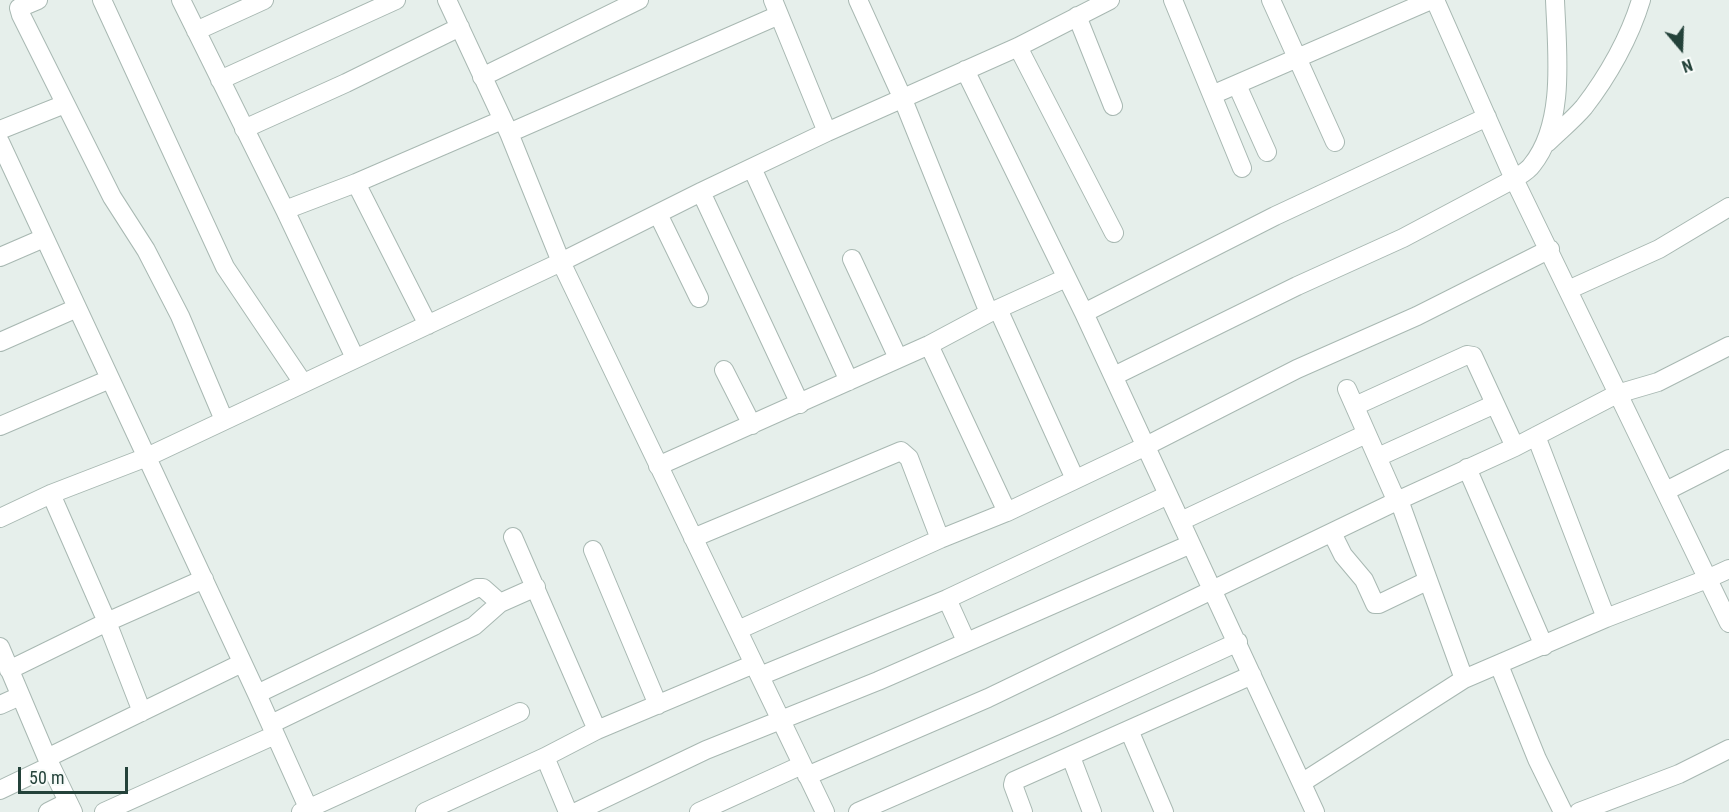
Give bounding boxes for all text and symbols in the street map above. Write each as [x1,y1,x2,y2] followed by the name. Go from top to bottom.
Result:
[1651,18,1711,78] north arrow
[1679,55,1695,76] text: N
[21,755,130,793] scale bar
[29,767,64,788] text: 50 m

